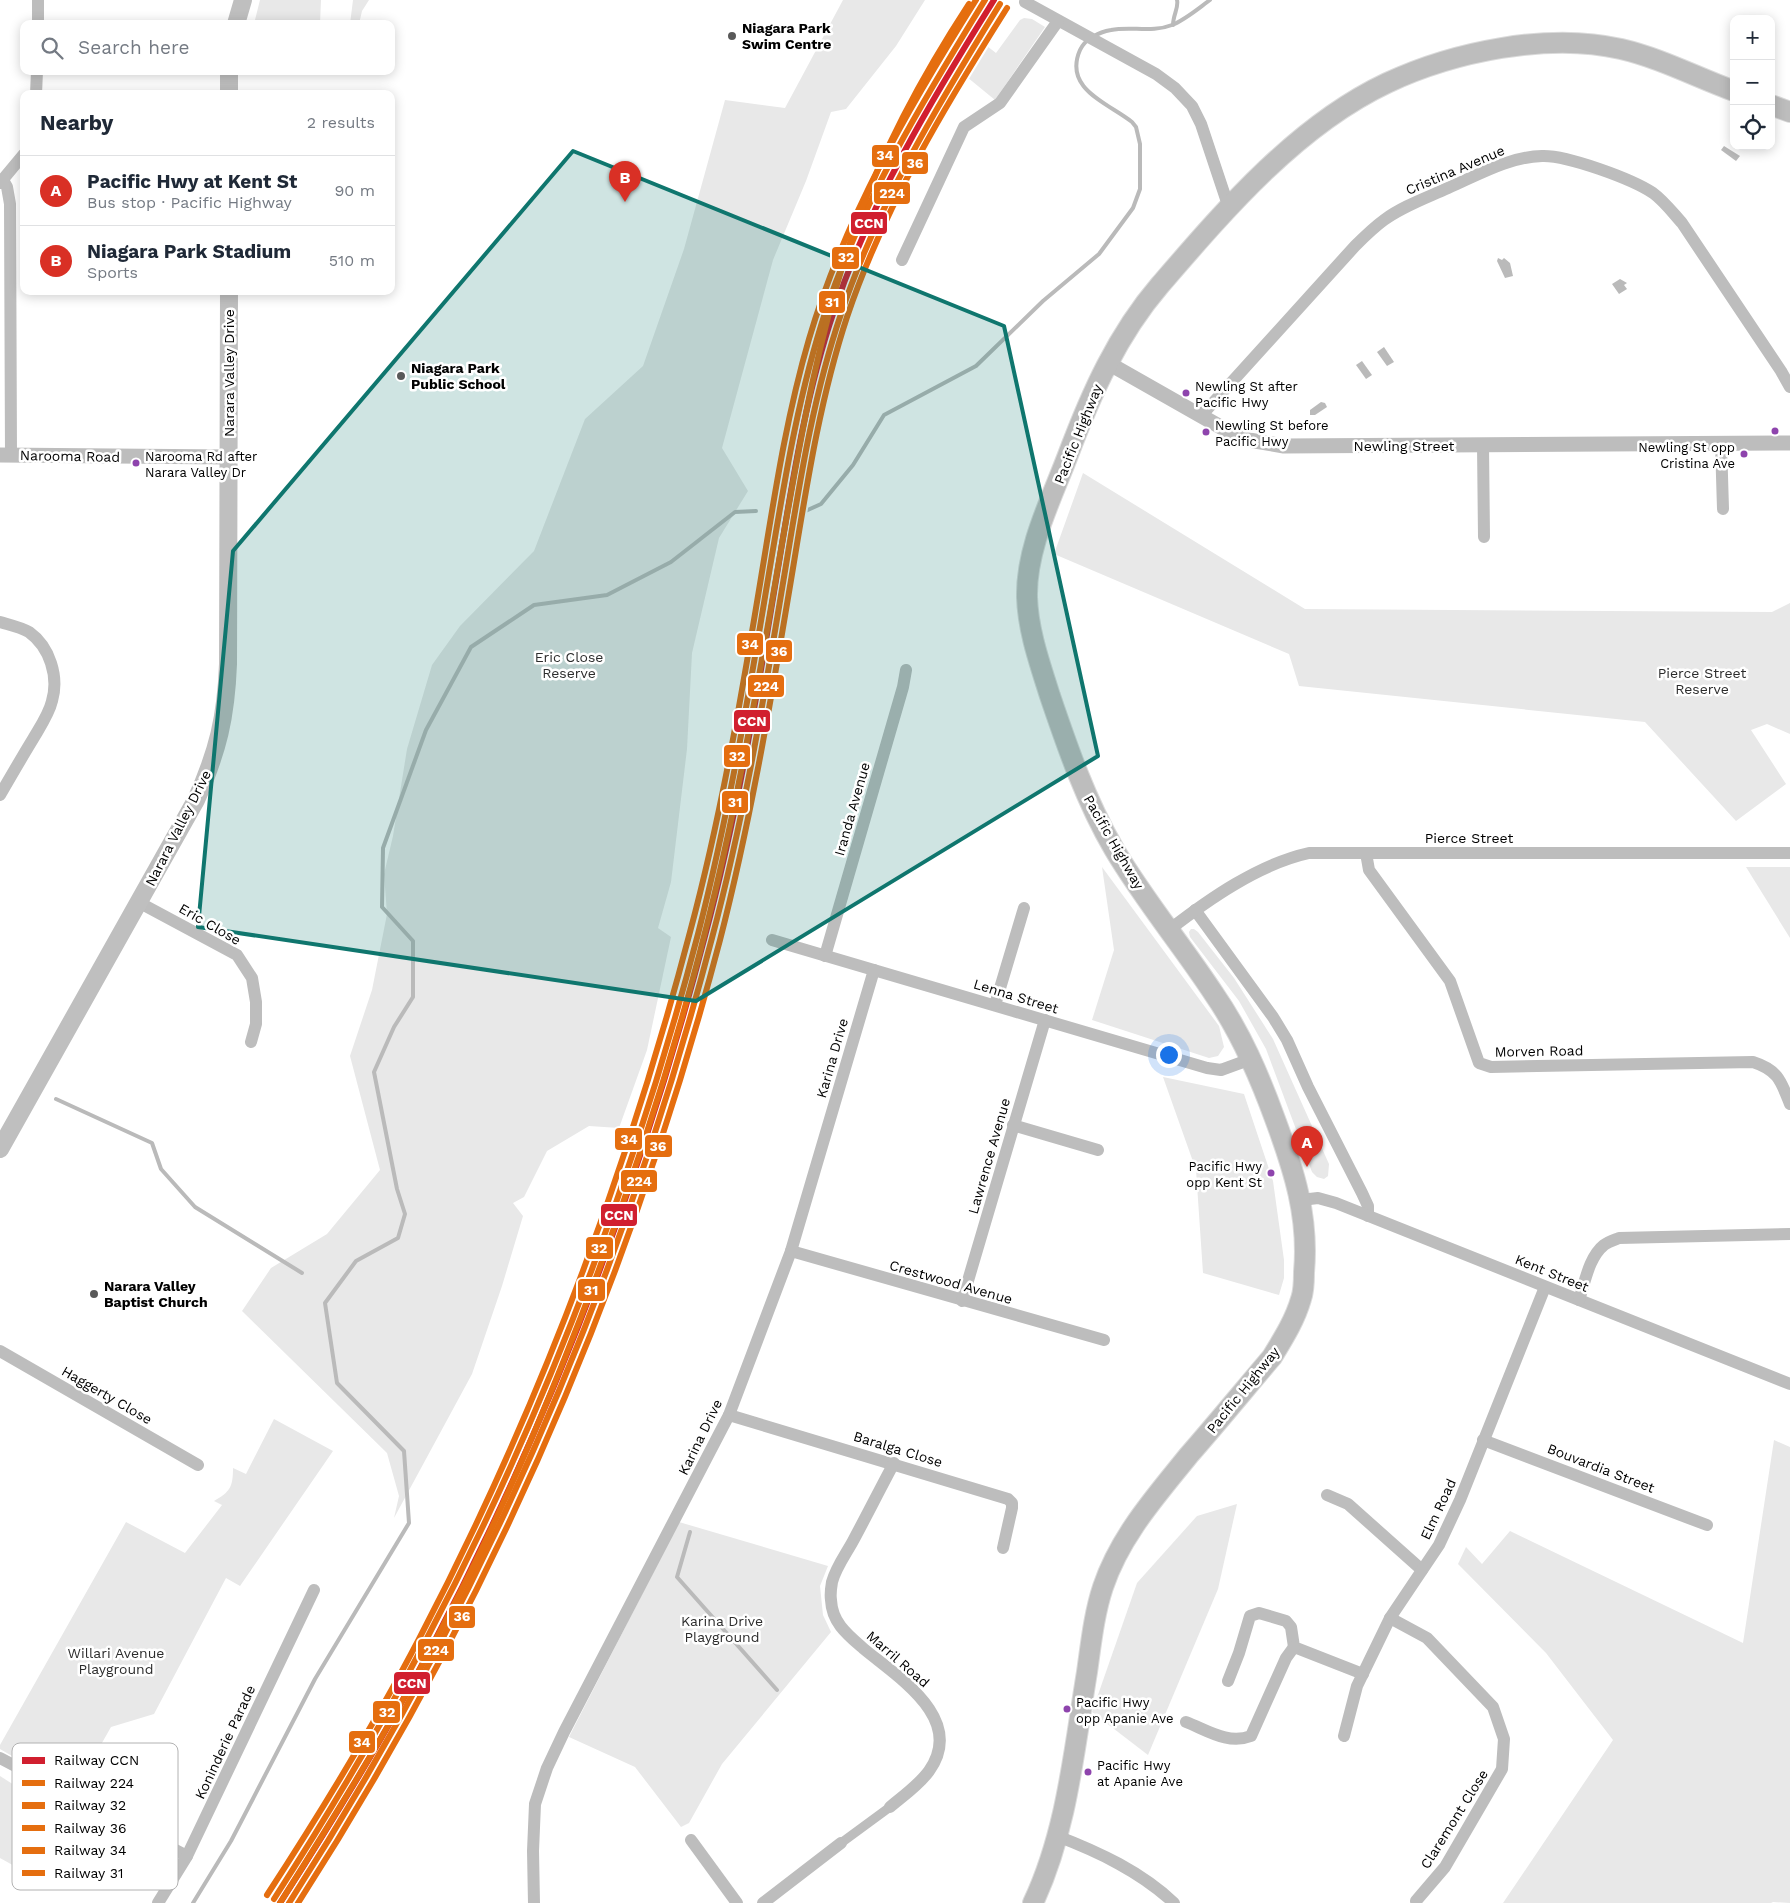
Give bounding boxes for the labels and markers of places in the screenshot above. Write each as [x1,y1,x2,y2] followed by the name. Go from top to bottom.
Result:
[742,20,831,52] place label: Niagara Park Swim Centre
[726,30,738,42] marker: Niagara Park Swim Centre
[609,161,641,202] pin: B
[411,360,506,392] place label: Niagara Park Public School
[395,370,407,382] marker: Niagara Park Public School
[1195,379,1298,410] place label: Newling St after Pacific Hwy
[1181,388,1191,398] marker: Newling St after Pacific Hwy
[1215,418,1329,449] place label: Newling St before Pacific Hwy
[1770,426,1780,436] unlabelled marker
[1201,427,1211,437] marker: Newling St before Pacific Hwy
[1638,440,1735,471] place label: Newling St opp Cristina Ave
[145,449,257,480] place label: Narooma Rd after Narara Valley Dr
[1739,449,1749,459] marker: Newling St opp Cristina Ave
[131,458,141,468] marker: Narooma Rd after Narara Valley Dr
[1291,1126,1323,1167] pin: A
[1186,1159,1263,1190] place label: Pacific Hwy opp Kent St
[1266,1168,1276,1178] marker: Pacific Hwy opp Kent St
[104,1278,208,1310] place label: Narara Valley Baptist Church
[88,1288,100,1300] marker: Narara Valley Baptist Church
[1076,1695,1173,1726] place label: Pacific Hwy opp Apanie Ave
[1062,1704,1072,1714] marker: Pacific Hwy opp Apanie Ave
[1097,1758,1183,1789] place label: Pacific Hwy at Apanie Ave
[1083,1767,1093,1777] marker: Pacific Hwy at Apanie Ave

